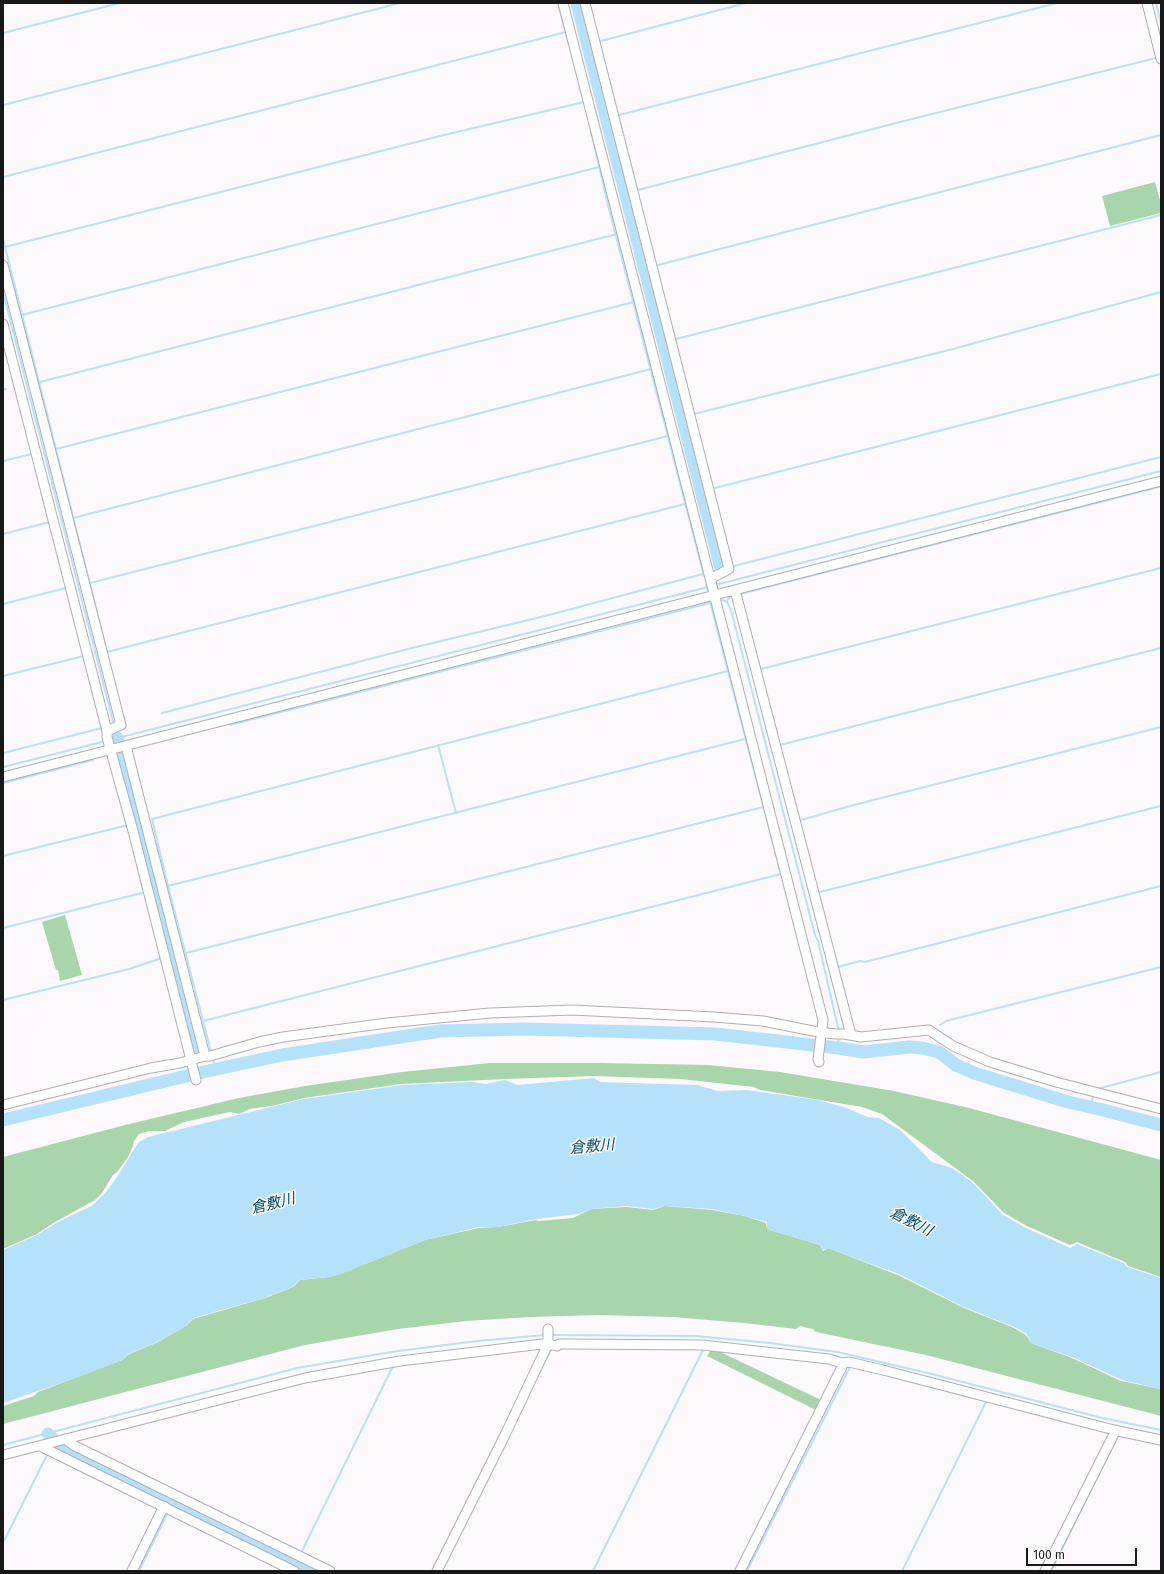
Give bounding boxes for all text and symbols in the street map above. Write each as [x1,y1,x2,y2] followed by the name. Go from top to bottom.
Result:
[569,1136,615,1158] water label: 倉敷川
[249,1190,297,1218] water label: 倉敷川
[887,1204,935,1240] water label: 倉敷川
[1028,1540,1139,1566] scale bar
[1033,1548,1065,1562] text: 100 m

